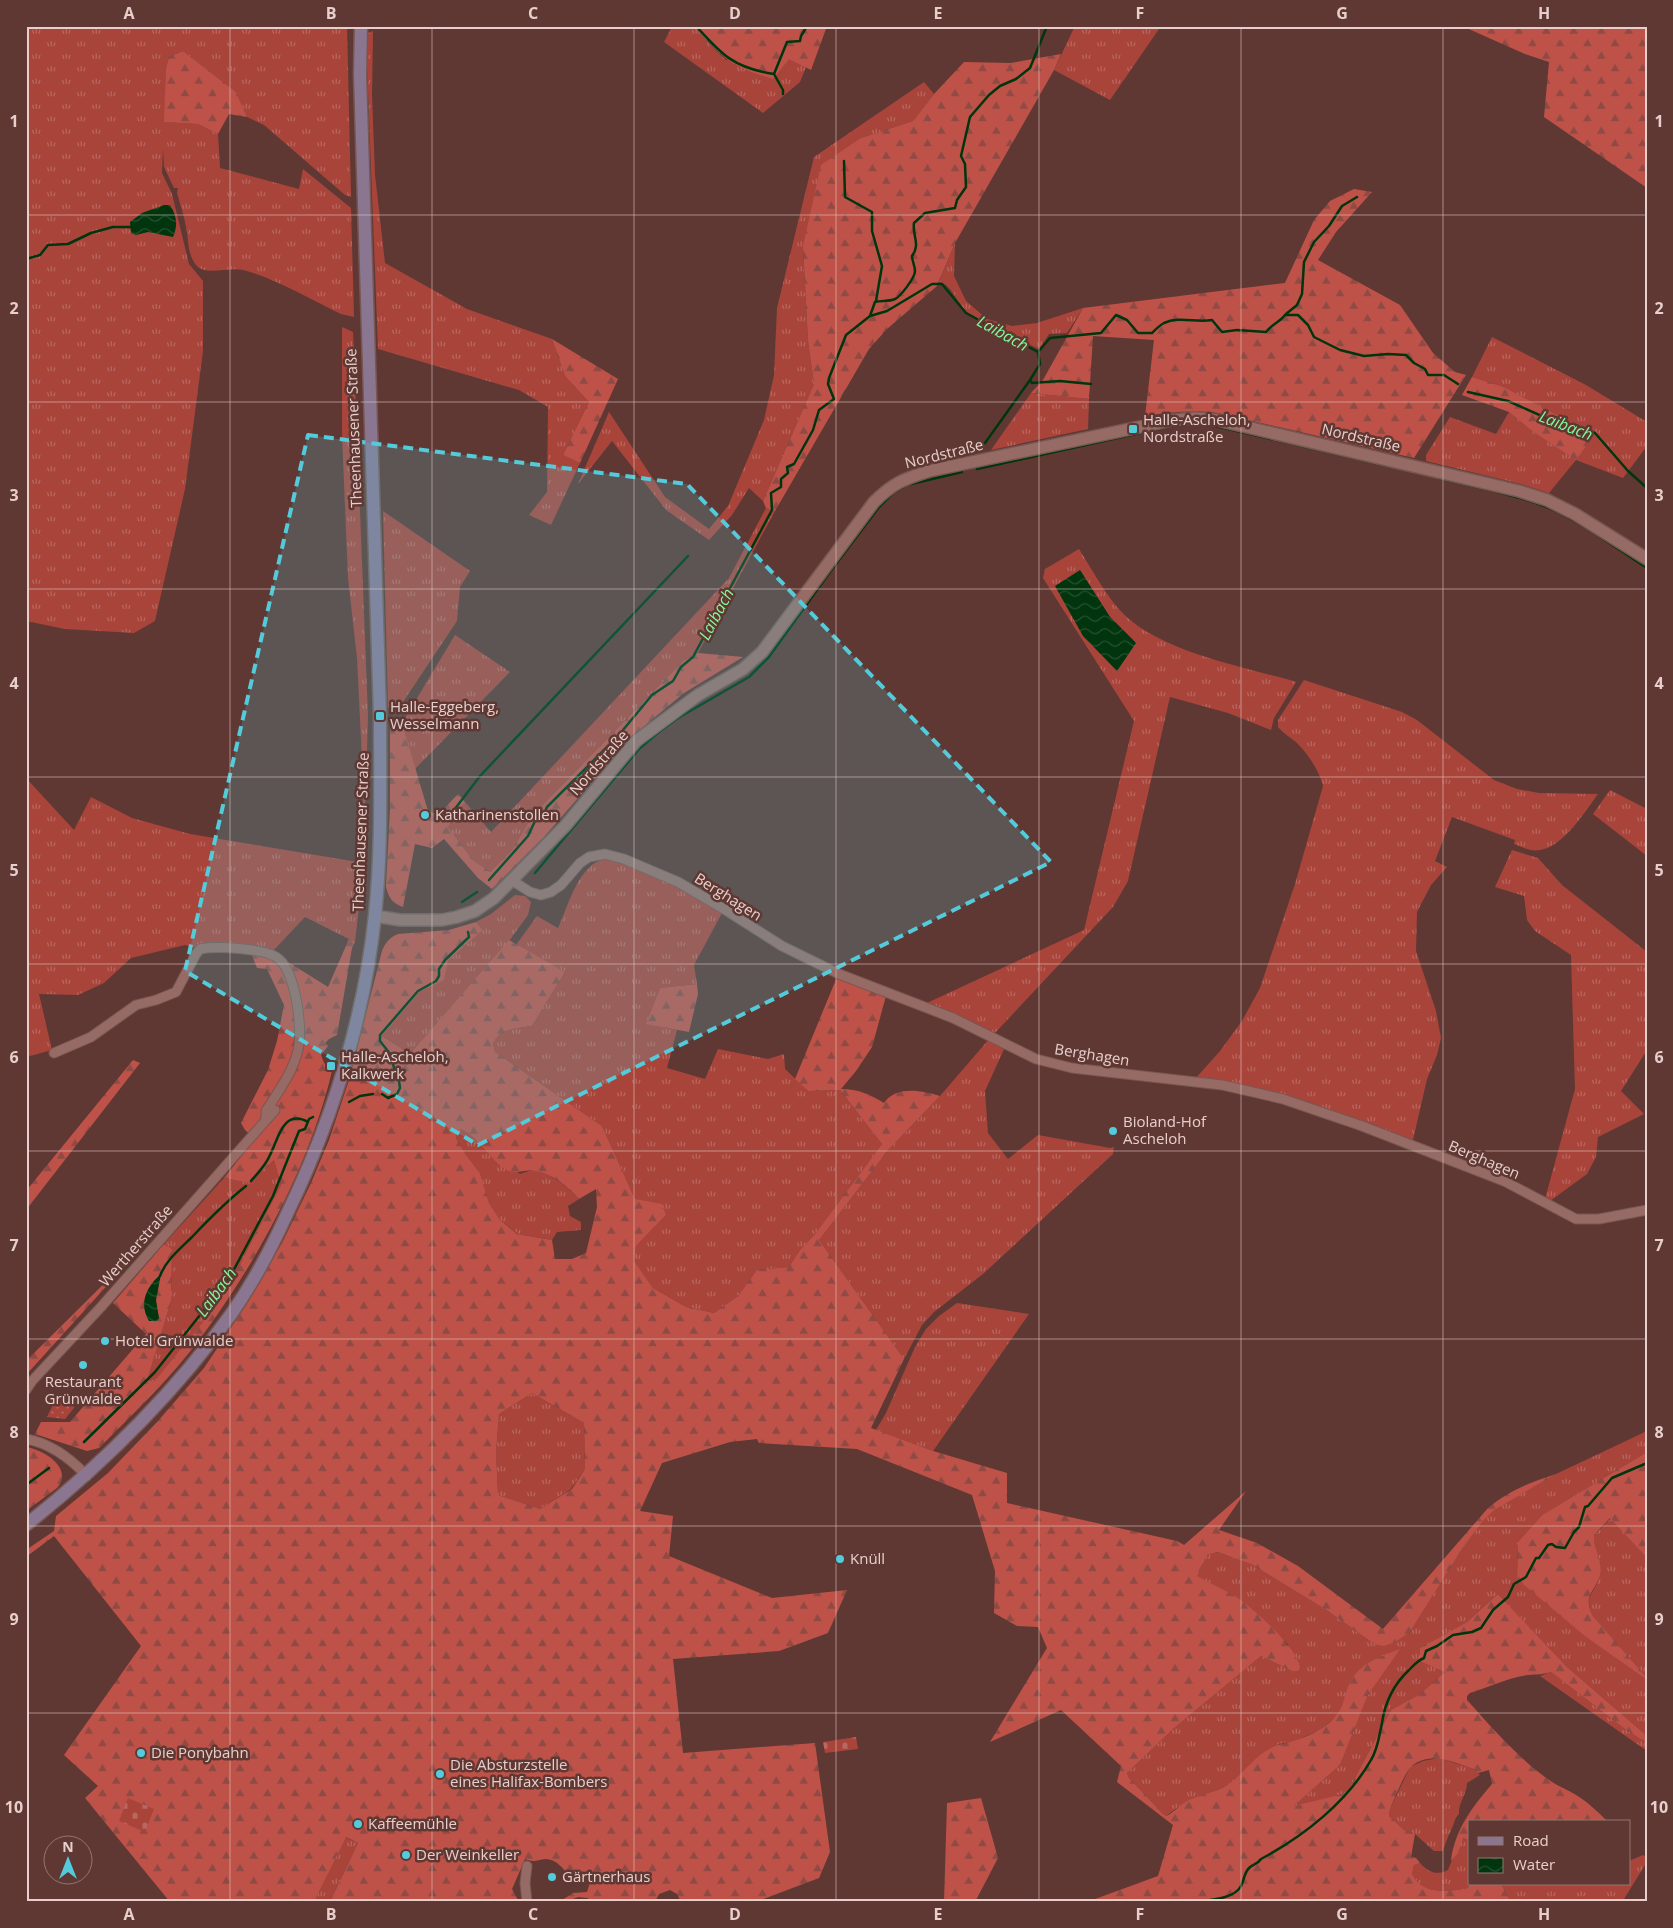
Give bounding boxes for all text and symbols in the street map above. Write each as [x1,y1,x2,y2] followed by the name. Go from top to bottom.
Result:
[123,2,135,24] text: A
[326,2,336,24] text: B
[528,2,538,24] text: C
[729,2,741,24] text: D
[934,2,943,24] text: E
[1136,2,1144,24] text: F
[1336,2,1348,24] text: G
[1538,2,1550,24] text: H
[9,110,19,132] text: 1
[1654,110,1664,132] text: 1
[9,297,19,319] text: 2
[1654,297,1664,319] text: 2
[973,310,1033,356] water label: Laibach
[340,348,366,508] street label: Theenhausener Straße
[1536,405,1596,445] water label: Laibach
[1143,409,1251,446] place label: Halle-Ascheloh, Nordstraße
[1320,418,1403,456] street label: Nordstraße
[1127,423,1139,435] marker: Halle-Ascheloh, Nordstraße
[902,434,985,472] street label: Nordstraße
[9,484,19,506] text: 3
[1654,484,1664,506] text: 3
[693,584,739,644] water label: Laibach
[9,672,19,694] text: 4
[1654,672,1664,694] text: 4
[390,696,499,733] place label: Halle-Eggeberg, Wesselmann
[374,710,386,722] marker: Halle-Eggeberg, Wesselmann
[564,725,632,799] street label: Nordstraße
[347,752,373,912] street label: Theenhausener Straße
[435,804,559,824] place label: Katharinenstollen
[419,809,431,821] marker: Katharinenstollen
[9,859,19,881] text: 5
[1654,859,1664,881] text: 5
[691,868,766,925] street label: Berghagen
[1053,1038,1131,1070] street label: Berghagen
[9,1046,19,1068] text: 6
[341,1046,449,1083] place label: Halle-Ascheloh, Kalkwerk
[1654,1046,1664,1068] text: 6
[325,1060,337,1072] marker: Halle-Ascheloh, Kalkwerk
[1123,1111,1207,1148] place label: Bioland-Hof Ascheloh
[1107,1125,1119,1137] marker: Bioland-Hof Ascheloh
[1446,1135,1523,1183] street label: Berghagen
[94,1200,176,1290] street label: Wertherstraße
[9,1234,19,1256] text: 7
[1654,1234,1664,1256] text: 7
[191,1263,241,1321] water label: Laibach
[115,1330,233,1350] place label: Hotel Grünwalde
[99,1335,111,1347] marker: Hotel Grünwalde
[77,1359,89,1371] marker: Restaurant Grünwalde
[45,1371,121,1408] place label: Restaurant Grünwalde
[9,1421,19,1443] text: 8
[1654,1421,1664,1443] text: 8
[850,1548,885,1568] place label: Knüll
[834,1553,846,1565] marker: Knüll
[9,1608,19,1630] text: 9
[1654,1608,1664,1630] text: 9
[151,1742,249,1762] place label: Die Ponybahn
[135,1747,147,1759] marker: Die Ponybahn
[450,1754,607,1791] place label: Die Absturzstelle eines Halifax-Bombers
[434,1768,446,1780] marker: Die Absturzstelle eines Halifax-Bombers
[5,1796,23,1818] text: 10
[1650,1796,1668,1818] text: 10
[368,1813,457,1833] place label: Kaffeemühle
[352,1818,364,1830] marker: Kaffeemühle
[1468,1820,1630,1886] legend
[1513,1830,1549,1850] text: Road
[42,1836,92,1886] north arrow
[62,1837,74,1856] text: N
[416,1844,519,1864] place label: Der Weinkeller
[400,1849,412,1861] marker: Der Weinkeller
[1513,1854,1555,1874] text: Water
[562,1866,650,1886] place label: Gärtnerhaus
[546,1871,558,1883] marker: Gärtnerhaus
[123,1903,135,1925] text: A
[326,1903,336,1925] text: B
[528,1903,538,1925] text: C
[729,1903,741,1925] text: D
[934,1903,943,1925] text: E
[1136,1903,1144,1925] text: F
[1336,1903,1348,1925] text: G
[1538,1903,1550,1925] text: H

